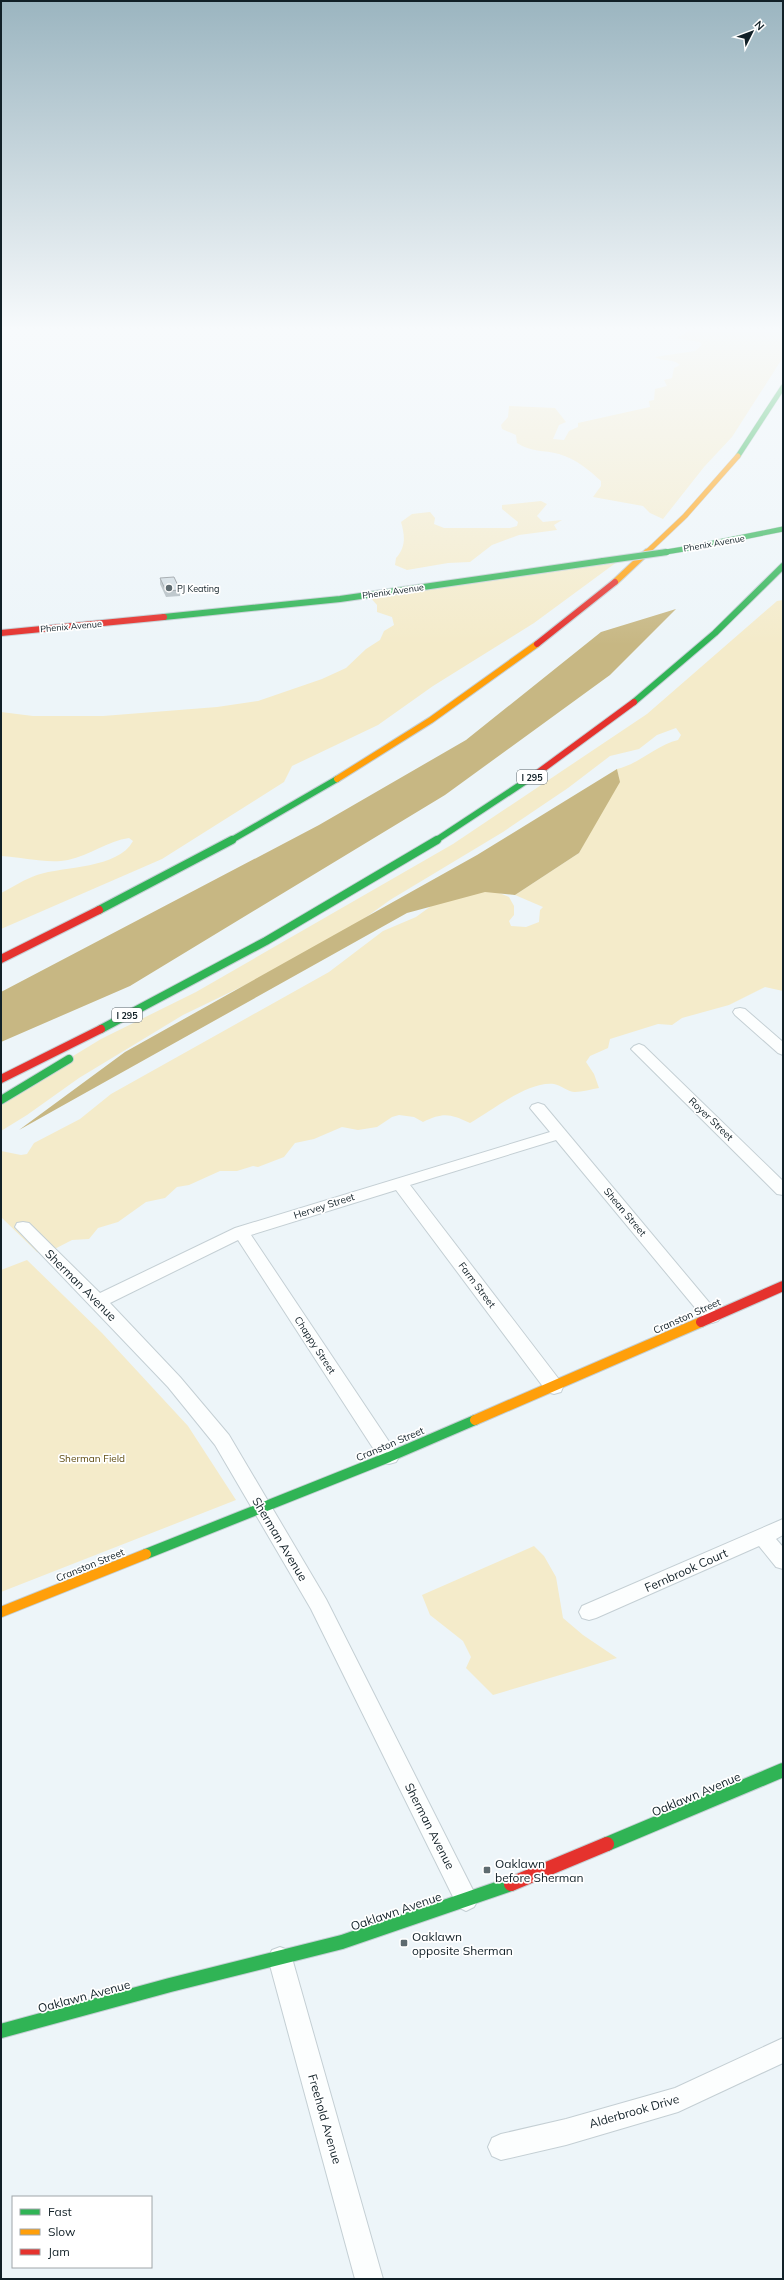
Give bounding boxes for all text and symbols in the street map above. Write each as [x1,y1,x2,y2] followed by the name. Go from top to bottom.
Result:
[732,12,772,52] north arrow
[751,18,767,33] text: N
[683,532,746,554] street label: Phenix Avenue
[362,581,425,601] street label: Phenix Avenue
[164,583,174,593] marker: PJ Keating
[177,583,220,594] place label: PJ Keating
[40,618,102,634] street label: Phenix Avenue
[517,770,547,784] road number: I 295
[112,1008,142,1022] road number: I 295
[686,1095,736,1144] street label: Royer Street
[601,1185,649,1239] street label: Shean Street
[292,1190,357,1222] street label: Hervey Street
[42,1246,120,1324] street label: Sherman Avenue
[456,1259,499,1311] street label: Farm Street
[651,1295,723,1337] street label: Cranston Street
[292,1314,339,1377] street label: Chappy Street
[354,1424,426,1464] street label: Cranston Street
[59,1452,125,1465] park label: Sherman Field
[249,1494,311,1584] street label: Sherman Avenue
[54,1545,126,1585] street label: Cranston Street
[642,1545,730,1595] street label: Fernbrook Court
[649,1769,743,1819] street label: Oaklawn Avenue
[402,1780,458,1872] street label: Sherman Avenue
[495,1856,584,1885] place label: Oaklawn before Sherman
[482,1865,492,1875] marker: Oaklawn before Sherman
[349,1888,443,1934] street label: Oaklawn Avenue
[412,1929,513,1958] place label: Oaklawn opposite Sherman
[399,1938,409,1948] marker: Oaklawn opposite Sherman
[36,1976,132,2016] street label: Oaklawn Avenue
[305,2072,345,2166] street label: Freehold Avenue
[587,2091,681,2131] street label: Alderbrook Drive
[12,2196,152,2268] legend
[48,2204,72,2219] text: Fast
[48,2224,76,2239] text: Slow
[48,2244,70,2259] text: Jam

